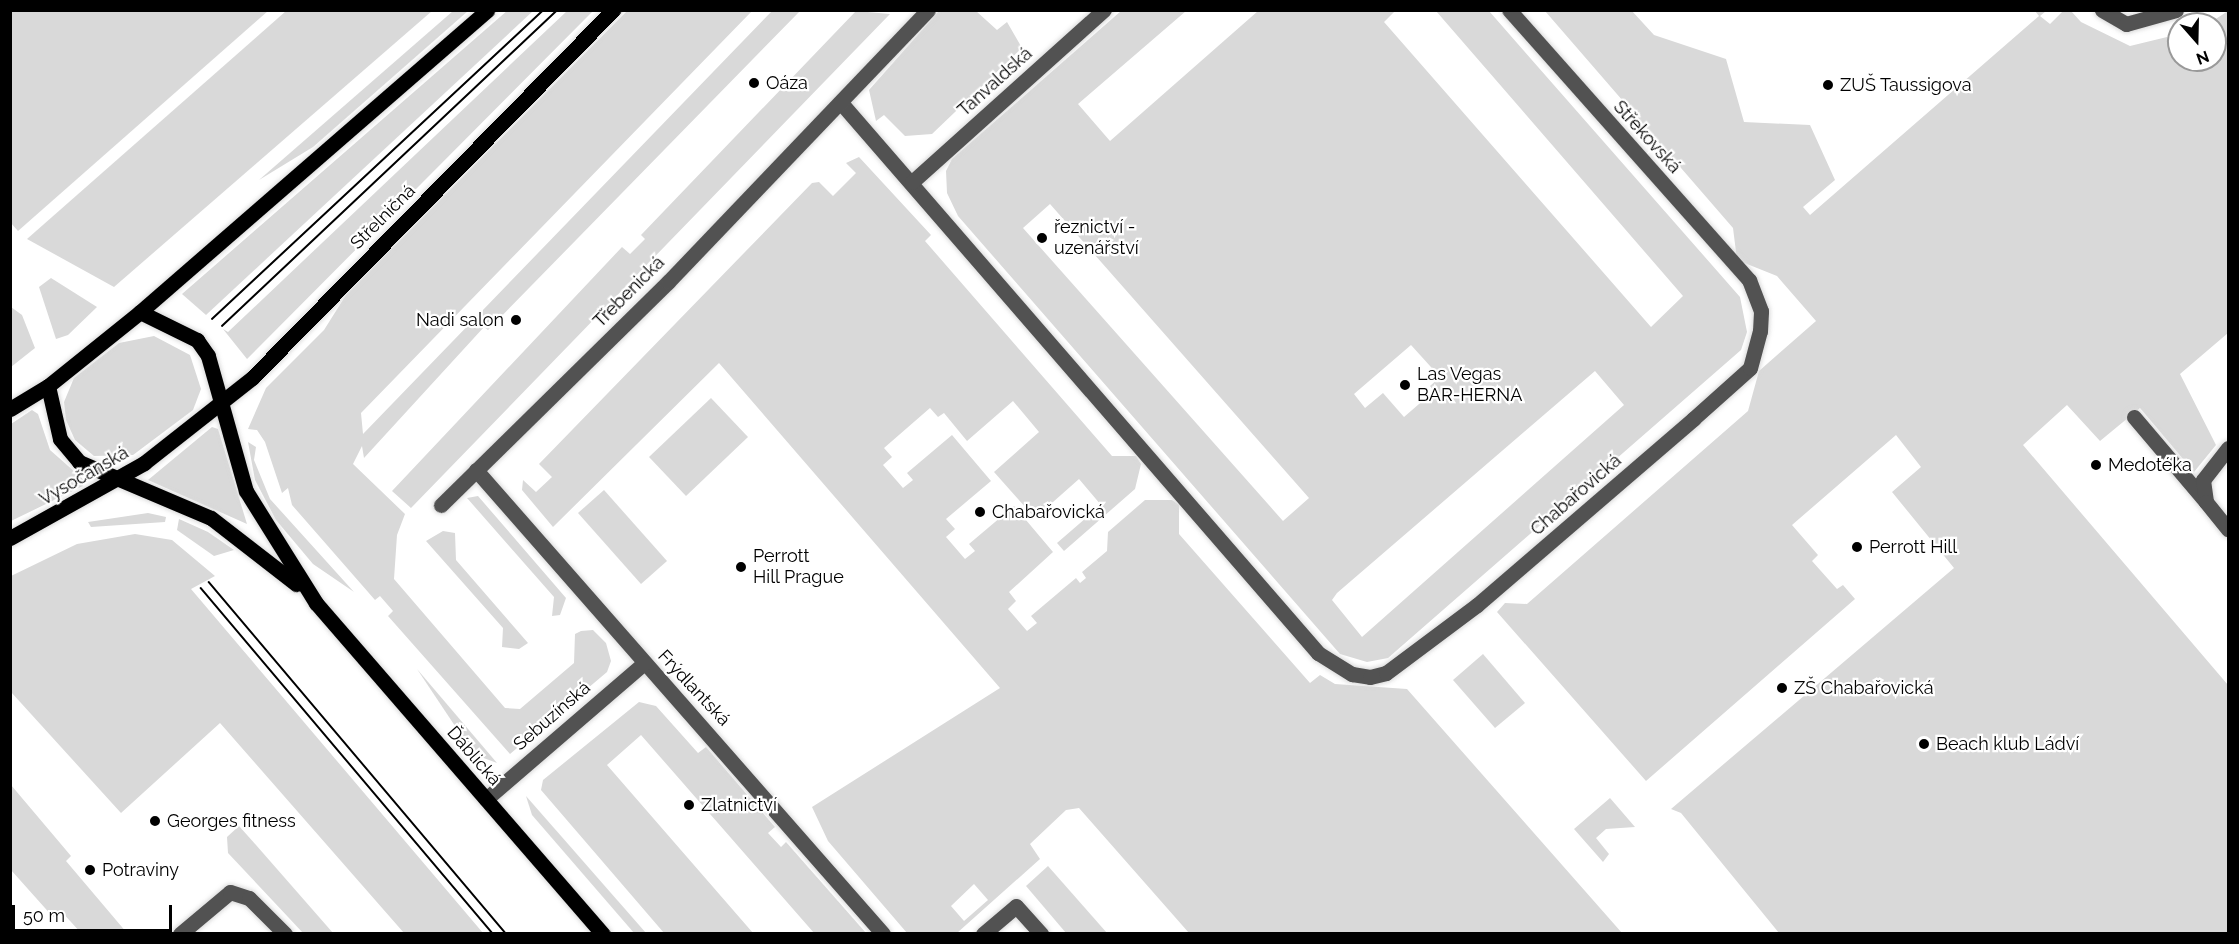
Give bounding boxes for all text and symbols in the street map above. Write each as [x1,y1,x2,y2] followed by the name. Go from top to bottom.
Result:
[2167,12,2227,72] north arrow
[953,43,1037,121] street label: Tanvaldská
[2194,46,2212,69] text: N
[766,72,808,94] place label: Oáza
[1840,74,1972,96] place label: ZUŠ Taussigova
[747,76,761,90] marker: Oáza
[1821,78,1835,92] marker: ZUŠ Taussigova
[1609,96,1685,178] street label: Střekovská
[346,180,420,254] street label: Střelničná
[1054,217,1139,260] place label: řeznictví - uzenářství
[1035,231,1049,245] marker: řeznictví - uzenářství
[589,252,669,332] street label: Třebenická
[416,309,504,331] place label: Nadi salon
[509,313,523,327] marker: Nadi salon
[1417,364,1522,406] place label: Las Vegas BAR-HERNA
[1398,378,1412,392] marker: Las Vegas BAR-HERNA
[36,442,132,510] street label: Vysočanská
[1526,450,1626,540] street label: Chabařovická
[2108,454,2192,476] place label: Medotéka
[2089,458,2103,472] marker: Medotéka
[992,501,1105,523] place label: Chabařovická
[973,505,987,519] marker: Chabařovická
[1869,536,1957,558] place label: Perrott Hill
[1850,540,1864,554] marker: Perrott Hill
[753,546,844,588] place label: Perrott Hill Prague
[734,560,748,574] marker: Perrott Hill Prague
[653,646,735,730] street label: Frýdlantská
[509,677,595,755] street label: Sebuzínská
[1794,677,1934,699] place label: ZŠ Chabařovická
[1775,681,1789,695] marker: ZŠ Chabařovická
[442,722,506,790] street label: Ďáblická
[1936,733,2079,755] place label: Beach klub Ládví
[1917,737,1931,751] marker: Beach klub Ládví
[701,794,777,816] place label: Zlatnictví
[682,798,696,812] marker: Zlatnictví
[167,810,296,832] place label: Georges fitness
[148,814,162,828] marker: Georges fitness
[102,859,179,881] place label: Potraviny
[83,863,97,877] marker: Potraviny
[15,893,176,931] scale bar
[23,905,65,926] text: 50 m

